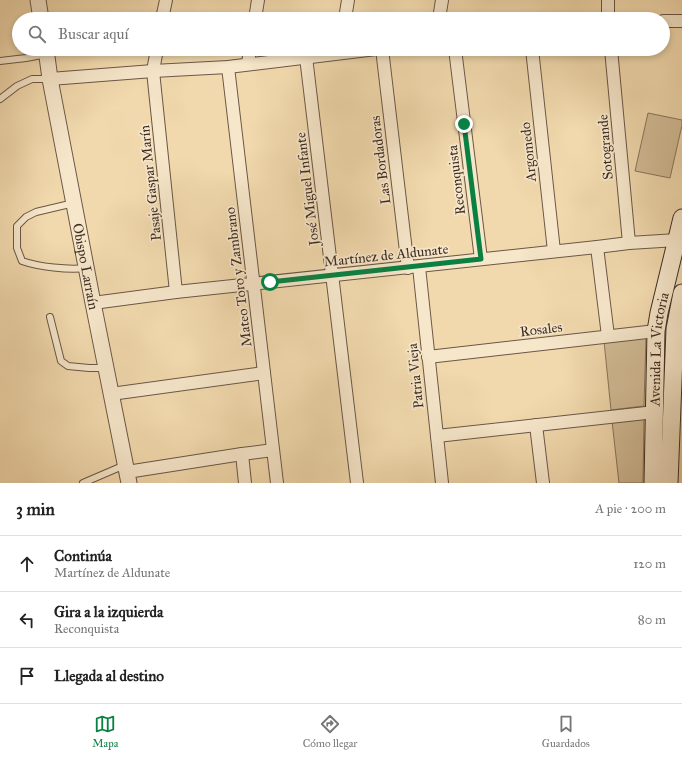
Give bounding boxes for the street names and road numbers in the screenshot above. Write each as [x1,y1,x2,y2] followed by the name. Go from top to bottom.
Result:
[594,113,617,180] street label: Sotogrande
[367,115,394,205] street label: Las Bordadoras
[517,121,540,184] street label: Argomedo
[136,124,165,242] street label: Pasaje Gaspar Marín
[292,131,324,249] street label: José Miguel Infante
[444,144,470,216] street label: Reconquista
[221,206,256,348] street label: Mateo Toro y Zambrano
[69,222,102,312] street label: Obispo Larraín
[323,240,449,270] street label: Martínez de Aldunate
[646,291,673,407] street label: Avenida La Victoria
[519,318,563,341] street label: Rosales
[404,342,427,409] street label: Patria Vieja

